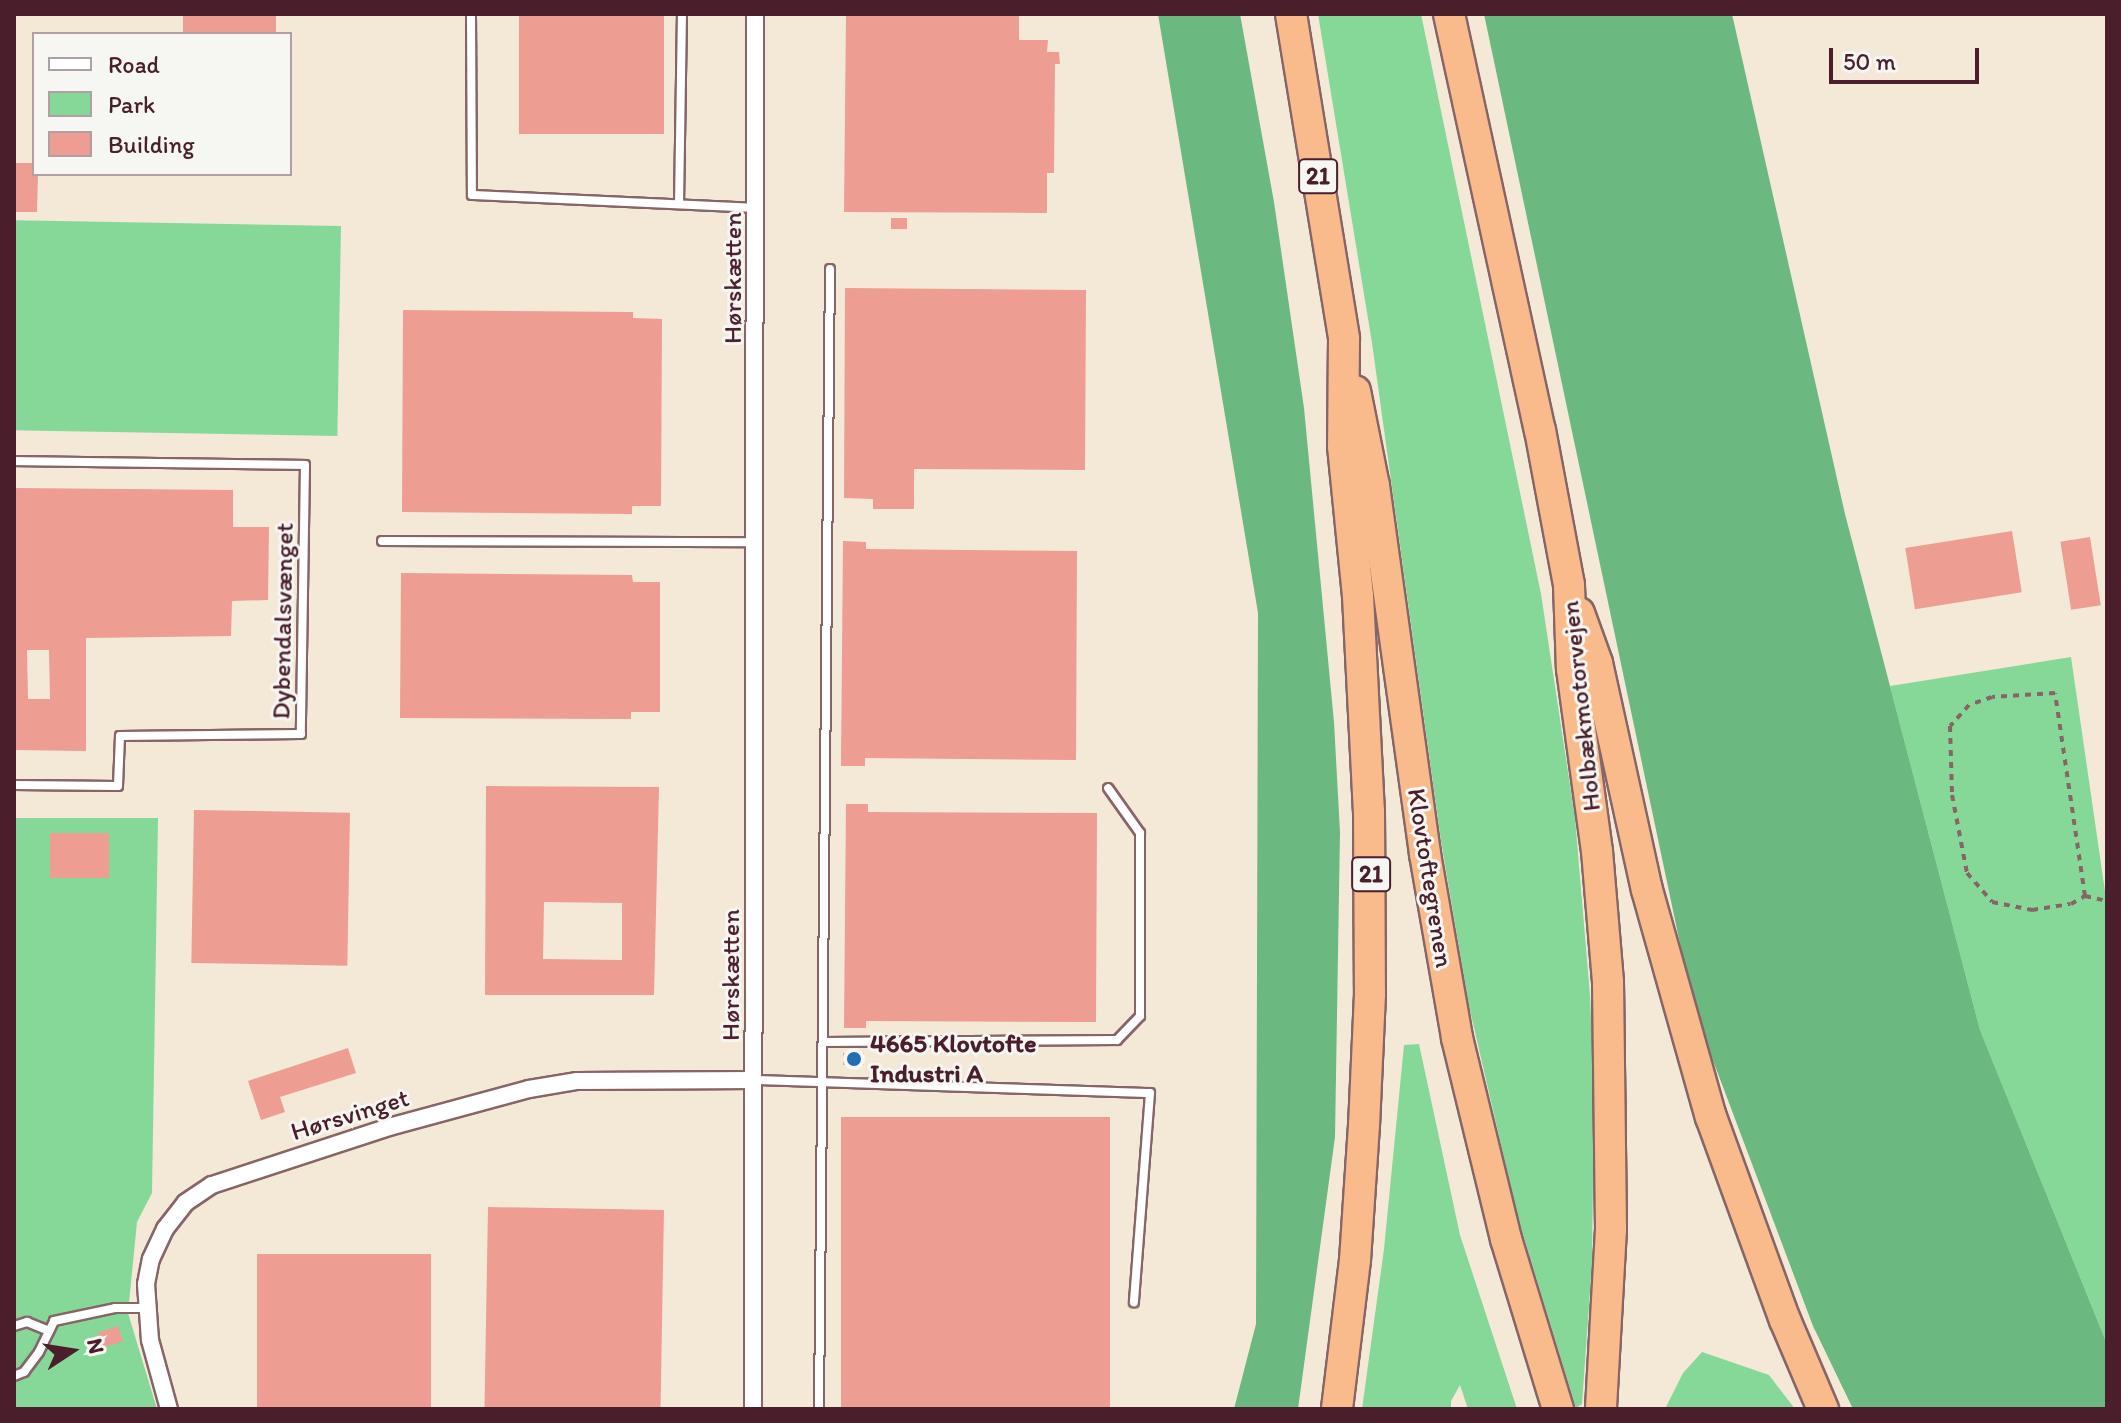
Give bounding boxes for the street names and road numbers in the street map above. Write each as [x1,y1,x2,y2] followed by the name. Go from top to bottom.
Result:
[1298,156,1338,196] road number: 21
[717,212,749,344] street label: Hørskætten
[266,522,300,720] street label: Dybendalsvænget
[1554,599,1608,813] street label: Holbækmotorvejen
[1400,786,1460,970] street label: Klovtoftegrenen
[1351,854,1391,894] road number: 21
[715,909,747,1041] street label: Hørskætten
[287,1082,413,1148] street label: Hørsvinget

